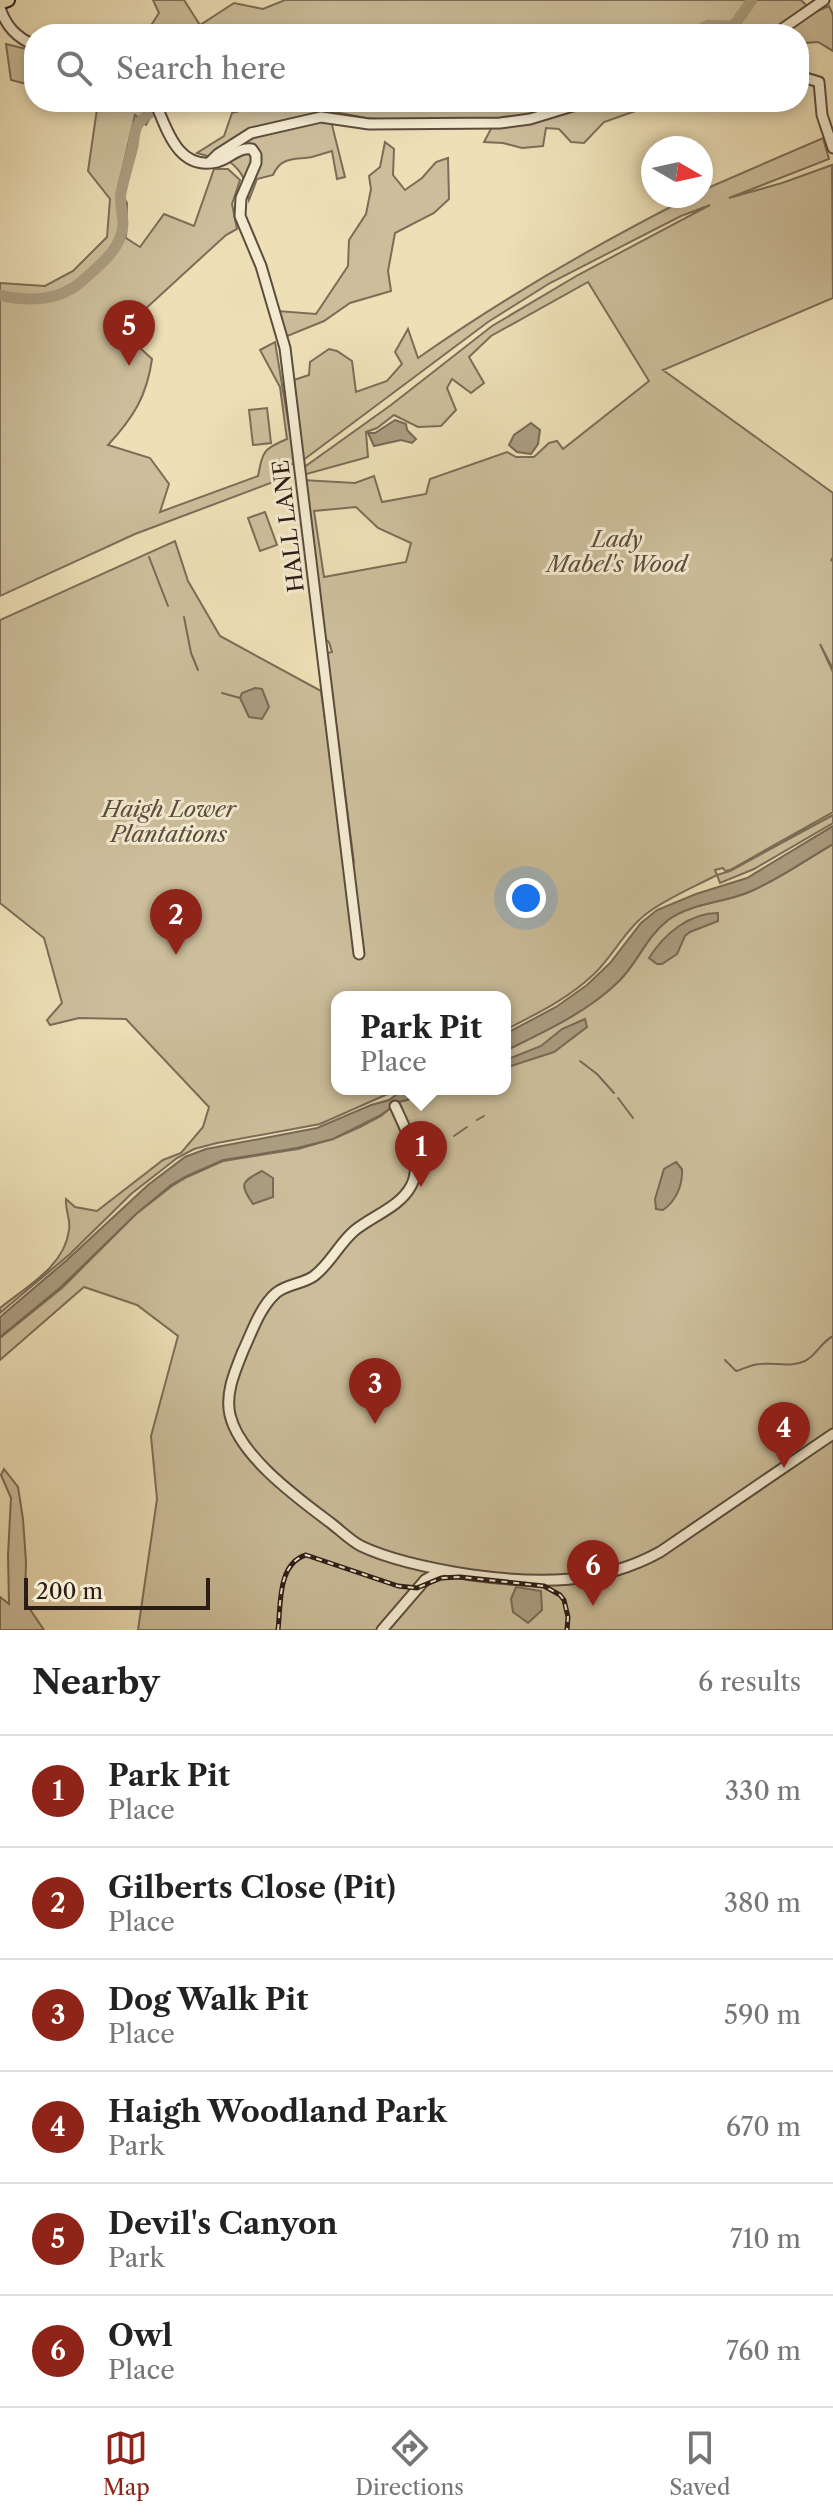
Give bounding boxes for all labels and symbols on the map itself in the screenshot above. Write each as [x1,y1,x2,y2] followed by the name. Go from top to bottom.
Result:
[641,136,713,208] north arrow
[103,300,155,366] pin: 5
[267,458,310,594] street label: HALL LANE
[544,526,689,578] park label: Lady Mabel's Wood
[100,796,238,848] park label: Haigh Lower Plantations
[506,878,546,918] your location
[150,889,202,955] pin: 2
[395,1121,447,1187] pin: 1
[349,1358,401,1424] pin: 3
[758,1402,810,1468] pin: 4
[567,1540,619,1606] pin: 6
[24,1574,210,1610] scale bar

